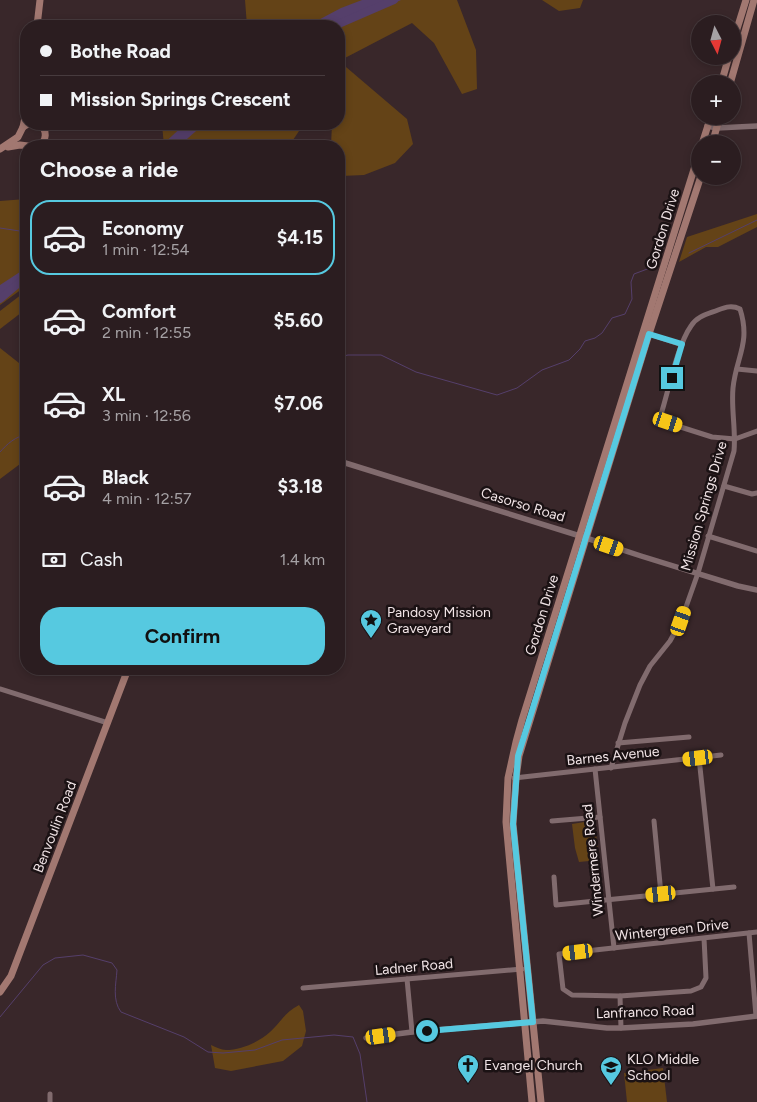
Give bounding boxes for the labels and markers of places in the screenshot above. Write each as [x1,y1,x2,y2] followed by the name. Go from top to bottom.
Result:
[387,604,491,637] place label: Pandosy Mission Graveyard
[359,608,383,639] place icon: Pandosy Mission Graveyard
[627,1051,699,1084] place label: KLO Middle School
[456,1053,480,1084] church icon: Evangel Church
[599,1055,623,1086] school or university icon: KLO Middle School
[484,1057,583,1074] place label: Evangel Church

